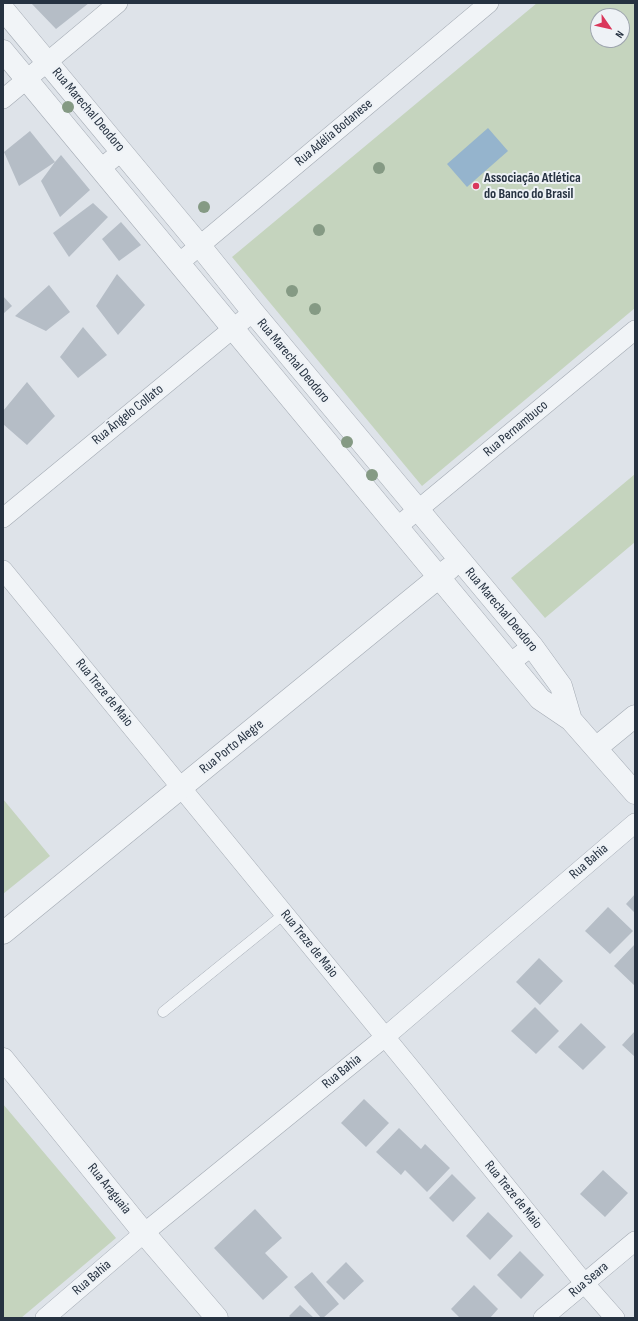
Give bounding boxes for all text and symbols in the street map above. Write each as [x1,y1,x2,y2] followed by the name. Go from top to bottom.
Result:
[590,8,630,48] north arrow
[613,28,627,41] text: N
[48,65,128,155] street label: Rua Marechal Deodoro
[292,96,376,170] street label: Rua Adélia Bodanese
[484,170,581,202] place label: Associação Atlética do Banco do Brasil
[471,181,481,191] marker: Associação Atlética do Banco do Brasil
[253,316,333,406] street label: Rua Marechal Deodoro
[89,381,167,449] street label: Rua Ângelo Collato
[480,397,552,461] street label: Rua Pernambuco
[461,565,541,655] street label: Rua Marechal Deodoro
[72,656,136,730] street label: Rua Treze de Maio
[197,716,267,778] street label: Rua Porto Alegre
[566,841,612,883] street label: Rua Bahia
[277,907,341,981] street label: Rua Treze de Maio
[319,1051,365,1093] street label: Rua Bahia
[481,1158,545,1232] street label: Rua Treze de Maio
[84,1160,134,1218] street label: Rua Araguaia
[69,1257,115,1299] street label: Rua Bahia
[566,1259,612,1301] street label: Rua Seara

